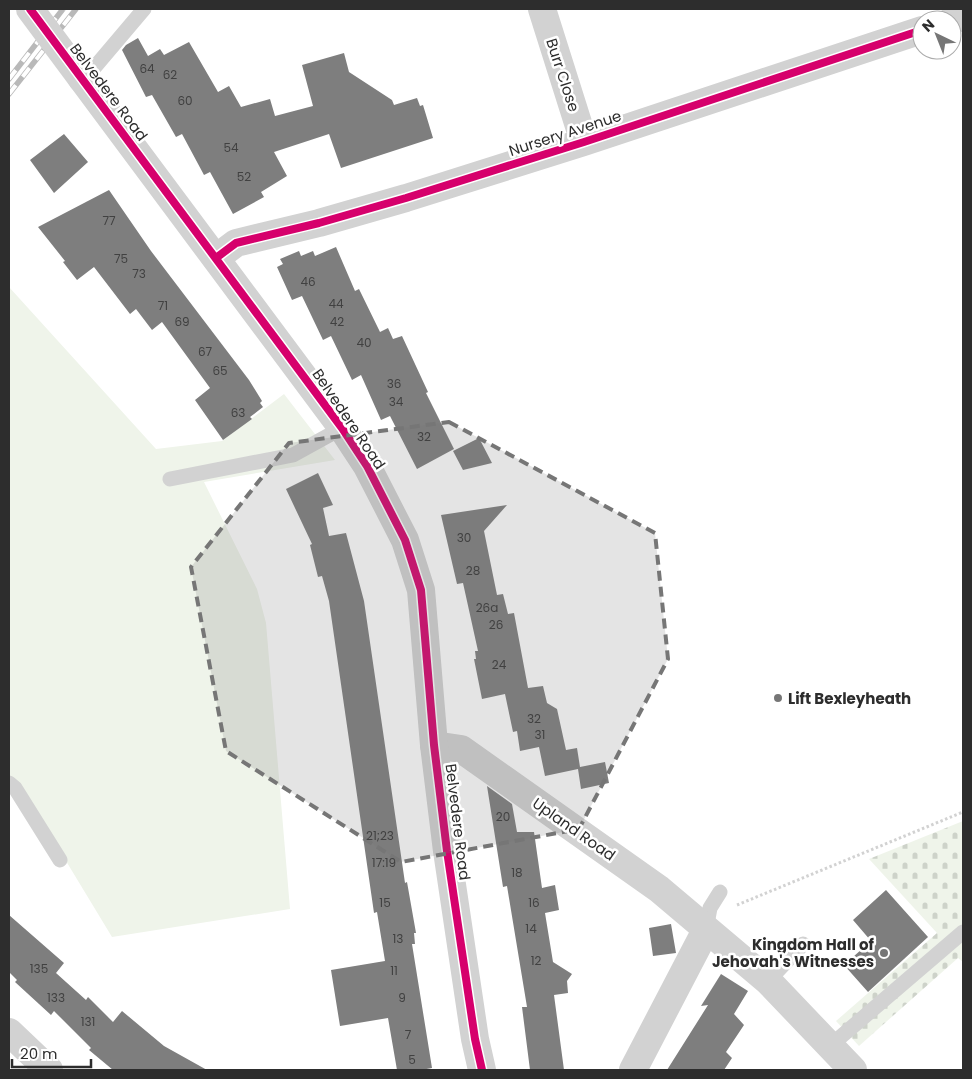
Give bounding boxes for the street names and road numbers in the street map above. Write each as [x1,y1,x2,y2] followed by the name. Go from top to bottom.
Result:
[541,36,585,114] street label: Burr Close
[65,39,153,145] street label: Belvedere Road
[506,105,624,161] street label: Nursery Avenue
[308,365,390,473] street label: Belvedere Road
[440,763,476,881] street label: Belvedere Road
[528,793,620,865] street label: Upland Road

